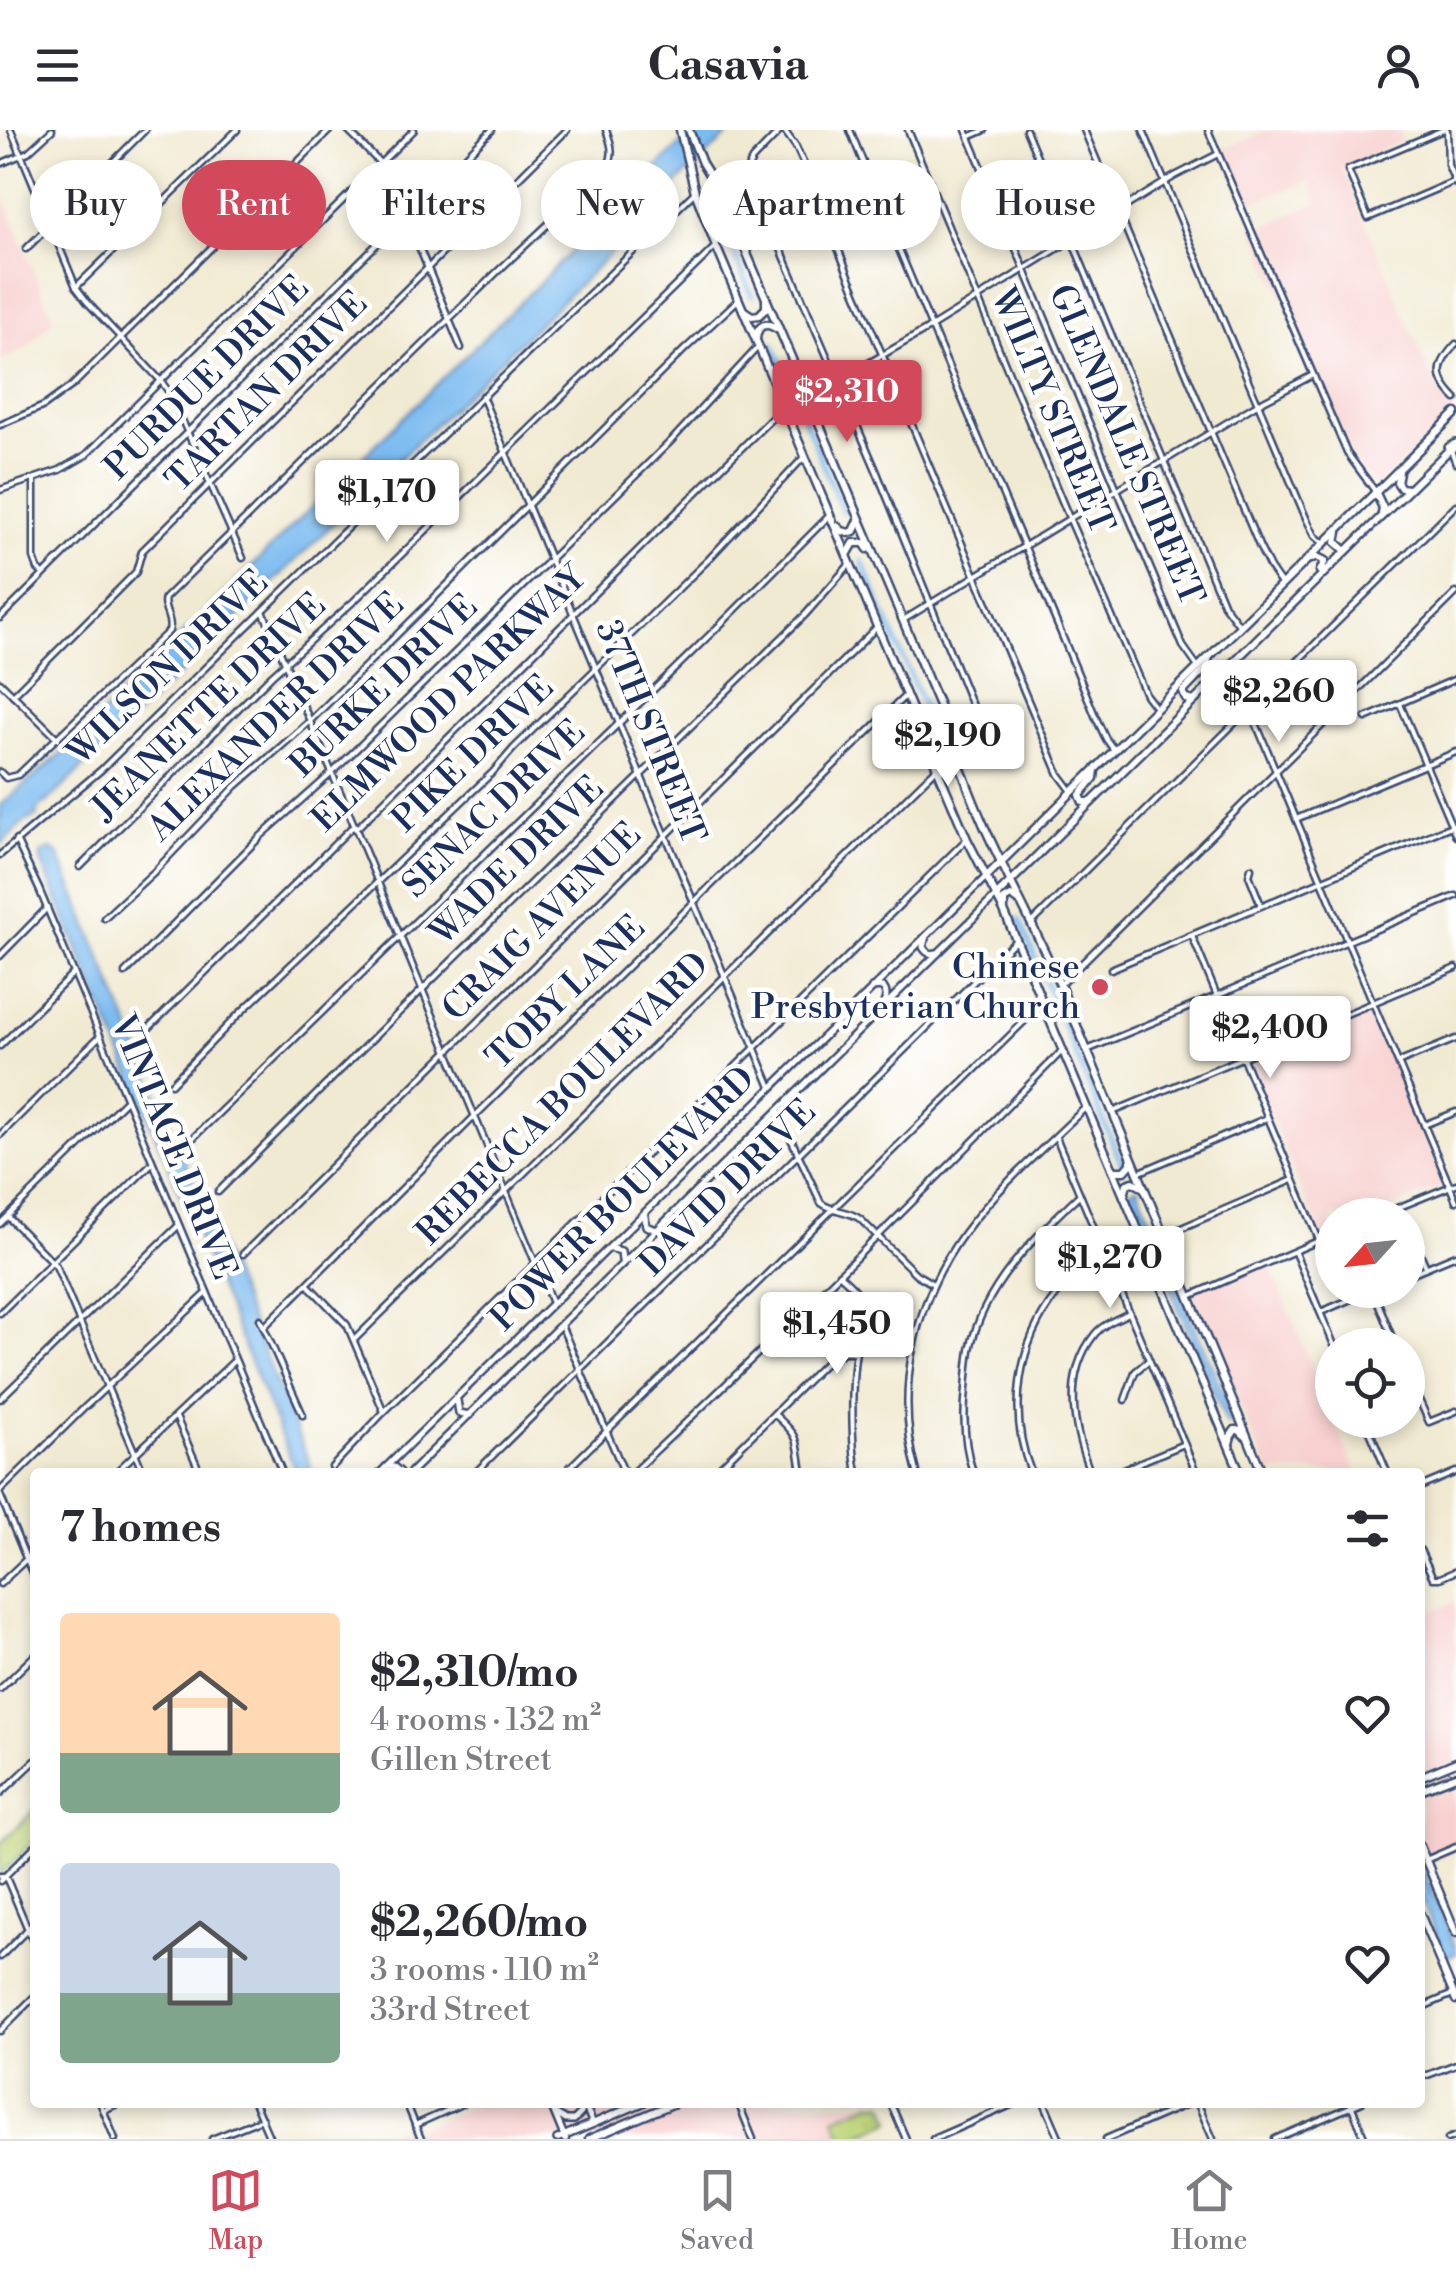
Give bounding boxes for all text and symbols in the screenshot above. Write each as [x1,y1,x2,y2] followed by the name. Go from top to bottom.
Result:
[648,37,808,94] text: Casavia
[30,38,85,93] icon: menu
[1371,38,1426,93] icon: person
[30,160,162,250] chip: Buy
[182,160,326,250] chip: Rent
[346,160,521,250] chip: Filters
[541,160,679,250] chip: New
[699,160,941,250] chip: Apartment
[961,160,1131,250] chip: House
[96,267,318,489] street label: PURDUE DRIVE
[1039,278,1213,612] street label: GLENDALE STREET
[981,281,1123,540] street label: WILTY STREET
[157,282,377,502] street label: TARTAN DRIVE
[766,360,928,445] pin: $2,310
[795,372,899,412] text: $2,310
[306,460,468,545] pin: $1,170
[337,472,437,512] text: $1,170
[303,555,597,841] street label: ELMWOOD PARKWAY
[58,561,277,775] street label: WILSON DRIVE
[82,584,335,831] street label: JEANETTE DRIVE
[138,584,413,851] street label: ALEXANDER DRIVE
[281,586,487,787] street label: BURKE DRIVE
[586,614,714,850] street label: 37TH STREET
[1198,660,1360,745] pin: $2,260
[383,666,563,842] street label: PIKE DRIVE
[1223,672,1335,712] text: $2,260
[867,704,1029,789] pin: $2,190
[394,711,594,907] street label: SENAC DRIVE
[894,716,1002,756] text: $2,190
[420,767,613,955] street label: WADE DRIVE
[434,814,650,1030] street label: CRAIG AVENUE
[478,907,654,1079] street label: TOBY LANE
[408,944,718,1254] street label: REBECCA BOULEVARD
[751,946,1080,1029] place label: Chinese Presbyterian Church
[1089,976,1111,998] marker: Chinese Presbyterian Church
[1189,996,1351,1081] pin: $2,400
[100,1008,246,1285] street label: VINTAGE DRIVE
[1212,1008,1328,1048] text: $2,400
[482,1058,764,1340] street label: POWER BOULEVARD
[631,1091,825,1285] street label: DAVID DRIVE
[1315,1198,1425,1308] north arrow
[1315,1198,1425,1438] map controls
[1029,1226,1191,1311] pin: $1,270
[1057,1238,1163,1278] text: $1,270
[756,1292,918,1377] pin: $1,450
[782,1304,892,1344] text: $1,450
[1315,1328,1425,1438] button: locate
[1340,1501,1395,1556] icon: filters
[60,1502,221,1555] text: 7 homes
[370,1647,579,1700] text: $2,310/mo
[140,1653,260,1773] icon: home
[1340,1686,1395,1741] icon: heart
[370,1700,601,1740] text: 4 rooms · 132 m²
[370,1740,552,1780] text: Gillen Street
[370,1897,588,1950] text: $2,260/mo
[140,1903,260,2023] icon: home
[1340,1936,1395,1991] icon: heart
[370,1950,599,1990] text: 3 rooms · 110 m²
[370,1990,531,2030] text: 33rd Street
[208,2163,264,2258] tab: Map
[680,2163,754,2258] tab: Saved
[1171,2163,1248,2258] tab: Home

